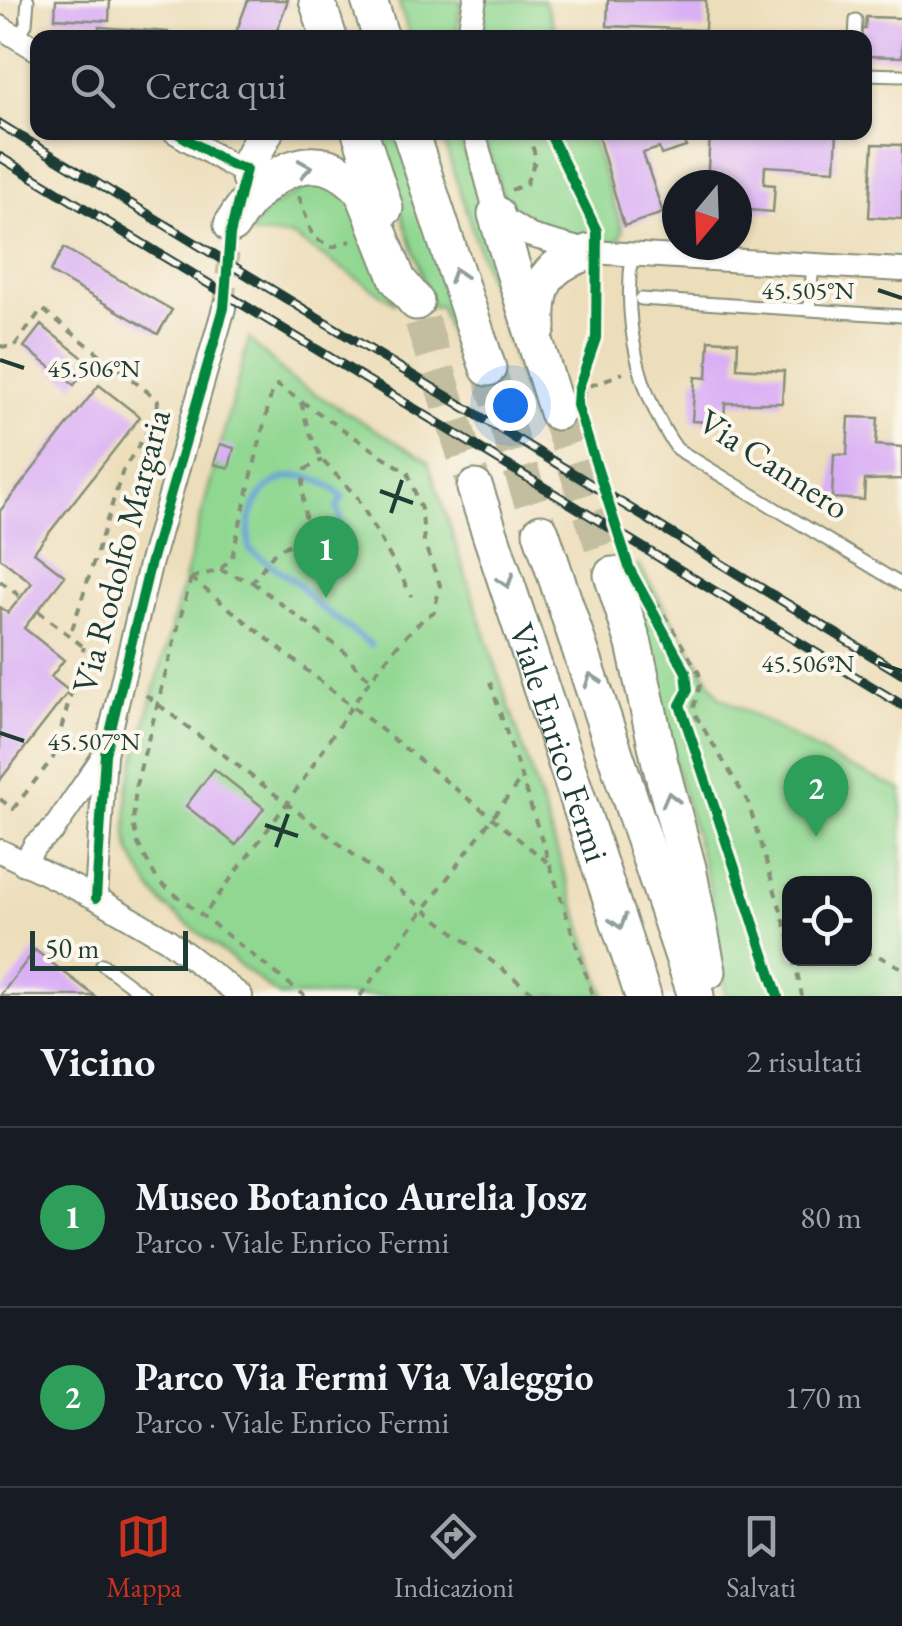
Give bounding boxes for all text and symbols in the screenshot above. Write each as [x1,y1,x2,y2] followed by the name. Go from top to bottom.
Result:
[30,30,872,140] search box
[65,58,120,113] icon: search
[145,61,286,110] text: Cerca qui
[297,159,313,180] one-way arrow
[662,170,752,260] north arrow
[449,267,469,284] one-way arrow
[762,274,855,306] text: 45.505°N
[48,352,141,384] text: 45.506°N
[485,380,536,431] your location
[690,398,858,529] street label: Via Cannero
[61,404,180,698] street label: Via Rodolfo Margaria
[294,516,358,598] pin: 1
[494,571,514,588] one-way arrow
[499,617,620,868] street label: Viale Enrico Fermi
[762,647,855,679] text: 45.506°N
[583,672,603,689] one-way arrow
[48,725,141,757] text: 45.507°N
[784,754,848,837] pin: 2
[660,790,681,808] one-way arrow
[782,876,872,966] map controls
[782,876,872,966] button: locate
[607,913,627,930] one-way arrow
[30,926,188,970] scale bar
[45,930,99,966] text: 50 m
[40,1034,155,1089] text: Vicino
[746,1040,862,1082] text: 2 risultati
[135,1172,587,1221] text: Museo Botanico Aurelia Josz
[64,1196,81,1238] text: 1
[800,1196,862,1238] text: 80 m
[135,1221,449,1263] text: Parco · Viale Enrico Fermi
[135,1352,594,1401] text: Parco Via Fermi Via Valeggio
[64,1376,81,1418] text: 2
[785,1376,862,1418] text: 170 m
[135,1401,449,1443] text: Parco · Viale Enrico Fermi
[106,1509,182,1605] tab: Mappa
[394,1509,514,1605] tab: Indicazioni
[726,1509,796,1605] tab: Salvati

